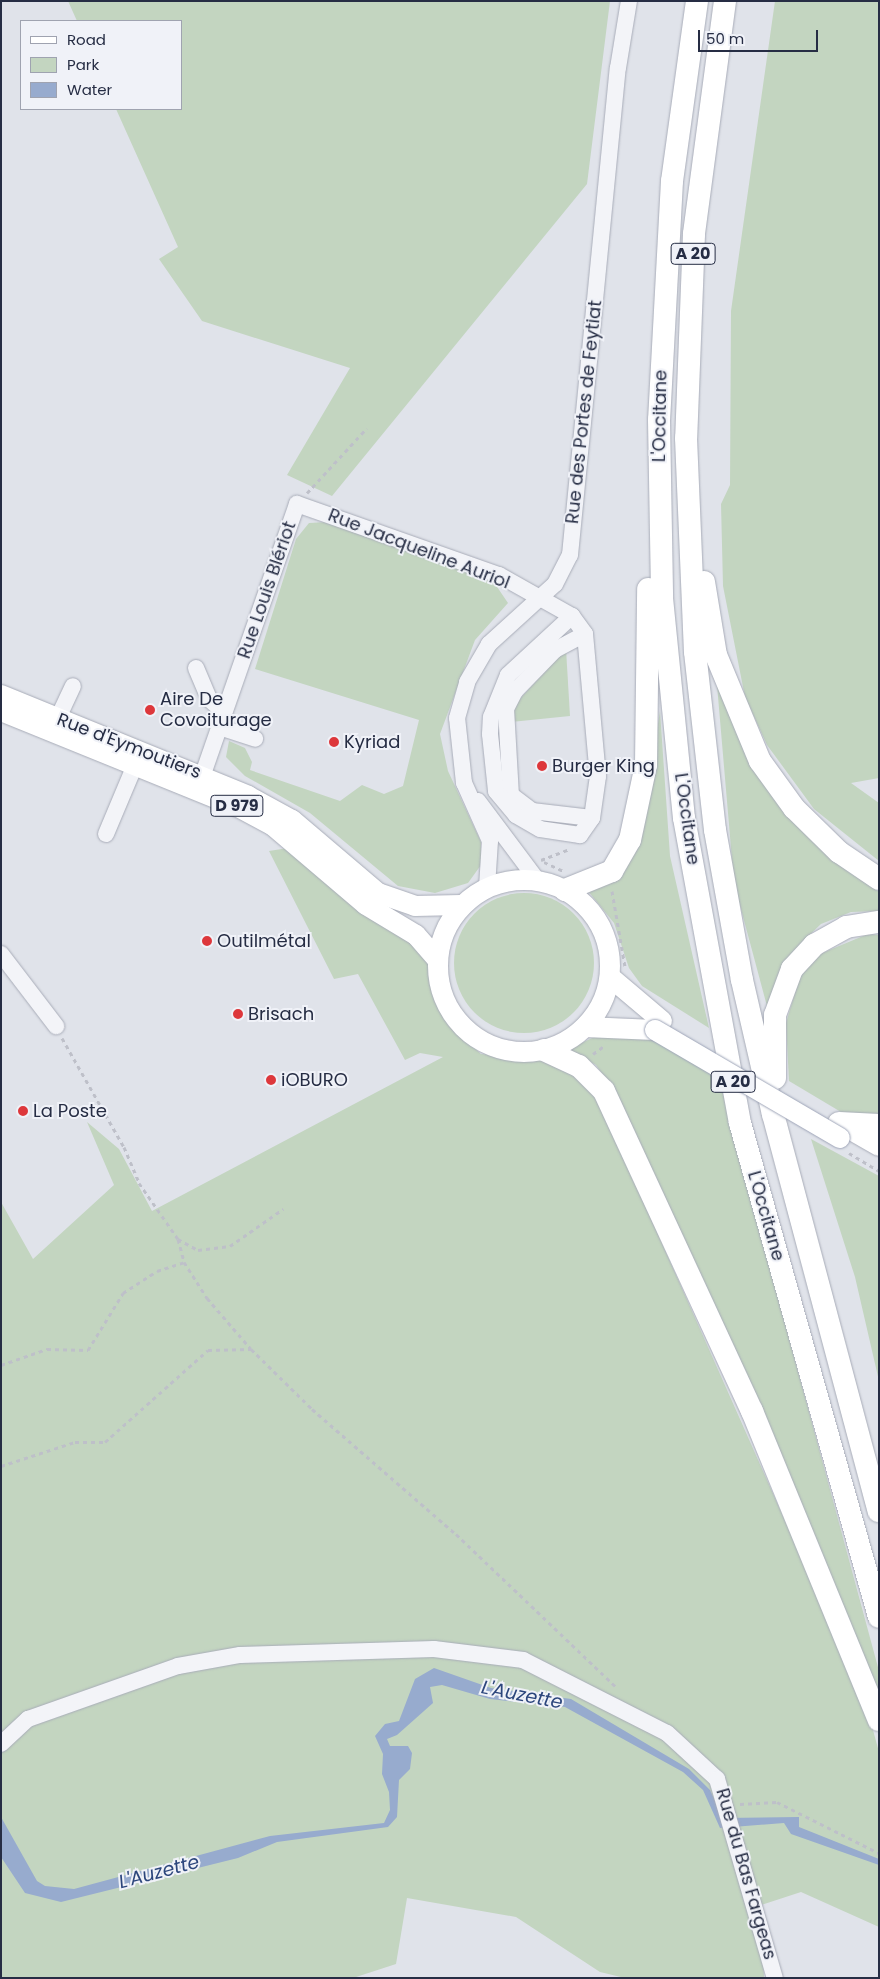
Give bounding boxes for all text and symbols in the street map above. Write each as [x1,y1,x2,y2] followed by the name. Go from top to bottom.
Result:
[20,20,182,110] legend
[700,20,820,52] scale bar
[706,28,744,49] text: 50 m
[67,29,106,50] text: Road
[67,54,99,75] text: Park
[67,79,112,100] text: Water
[670,240,716,268] road number: A 20
[562,299,606,525] street label: Rue des Portes de Feytiat
[648,370,672,462] street label: L'Occitane
[325,504,513,594] street label: Rue Jacqueline Auriol
[233,519,301,661] street label: Rue Louis Blériot
[160,689,272,732] place label: Aire De Covoiturage
[144,704,156,716] marker: Aire De Covoiturage
[54,709,204,783] street label: Rue d'Eymoutiers
[344,731,400,753] place label: Kyriad
[328,736,340,748] marker: Kyriad
[552,755,655,777] place label: Burger King
[536,760,548,772] marker: Burger King
[670,772,704,866] street label: L'Occitane
[210,792,264,819] road number: D 979
[217,930,311,952] place label: Outilmétal
[201,935,213,947] marker: Outilmétal
[248,1003,314,1025] place label: Brisach
[232,1008,244,1020] marker: Brisach
[710,1068,756,1096] road number: A 20
[281,1069,348,1091] place label: iOBURO
[265,1074,277,1086] marker: iOBURO
[33,1100,107,1122] place label: La Poste
[17,1105,29,1117] marker: La Poste
[743,1169,789,1263] street label: L'Occitane
[479,1676,565,1714] water label: L'Auzette
[711,1786,781,1962] street label: Rue du Bas Fargeas
[116,1850,202,1894] water label: L'Auzette

